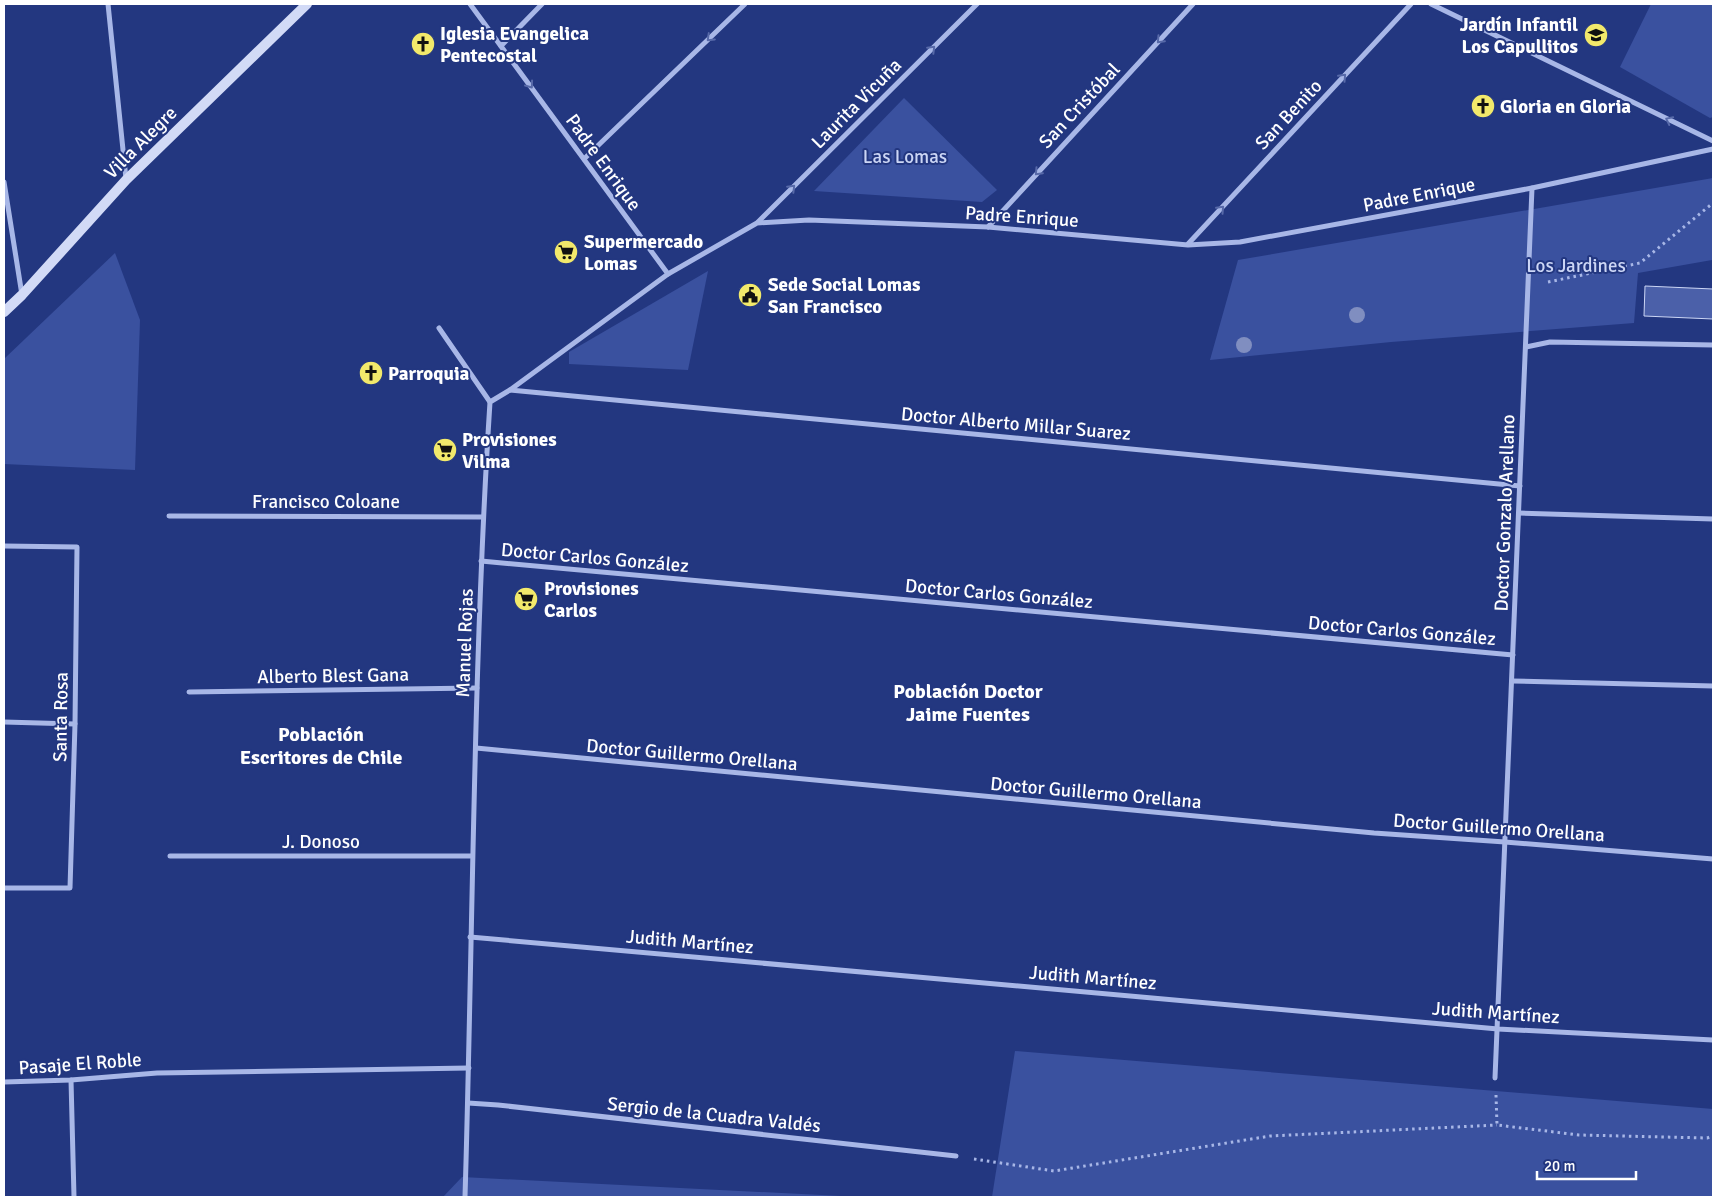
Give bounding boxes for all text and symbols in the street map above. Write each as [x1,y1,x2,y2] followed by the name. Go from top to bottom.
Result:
[1460,13,1578,59] place label: Jardín Infantil Los Capullitos
[440,22,589,68] place label: Iglesia Evangelica Pentecostal
[1583,22,1609,48] school or university icon: Jardín Infantil Los Capullitos
[410,31,436,57] church icon: Iglesia Evangelica Pentecostal
[707,32,716,41] one-way arrow
[1157,34,1166,43] one-way arrow
[926,46,935,55] one-way arrow
[806,53,907,154] street label: Laurita Vicuña
[1034,58,1126,154] street label: San Cristóbal
[1250,74,1327,155] street label: San Benito
[1337,74,1346,83] one-way arrow
[524,79,532,88] one-way arrow
[1470,93,1496,119] church icon: Gloria en Gloria
[1500,95,1631,119] place label: Gloria en Gloria
[99,101,182,184] street label: Villa Alegre
[560,109,646,216] street label: Padre Enrique
[1666,116,1675,126] one-way arrow
[863,145,947,169] park label: Las Lomas
[1035,166,1044,175] one-way arrow
[1361,172,1477,218] street label: Padre Enrique
[786,185,795,194] one-way arrow
[964,201,1080,233] street label: Padre Enrique
[1215,206,1224,215] one-way arrow
[584,230,703,276] place label: Supermercado Lomas
[553,239,579,265] supermarket icon: Supermercado Lomas
[1526,254,1626,278] park label: Los Jardines
[768,273,920,319] place label: Sede Social Lomas San Francisco
[737,282,763,308] public building icon: Sede Social Lomas San Francisco
[358,360,384,386] church icon: Parroquia
[388,362,470,386] place label: Parroquia
[900,402,1132,446] street label: Doctor Alberto Millar Suarez
[1490,414,1520,612] street label: Doctor Gonzalo Arellano
[462,428,557,474] place label: Provisiones Vilma
[432,437,458,463] supermarket icon: Provisiones Vilma
[252,490,400,514] street label: Francisco Coloane
[500,538,690,578] street label: Doctor Carlos González
[904,574,1094,614] street label: Doctor Carlos González
[544,577,639,623] place label: Provisiones Carlos
[513,586,539,612] supermarket icon: Provisiones Carlos
[451,588,479,698] street label: Manuel Rojas
[1307,611,1497,651] street label: Doctor Carlos González
[257,663,409,689] street label: Alberto Blest Gana
[48,672,74,762] street label: Santa Rosa
[893,679,1043,727] district label: Población Doctor Jaime Fuentes
[240,722,402,770] district label: Población Escritores de Chile
[585,734,799,776] street label: Doctor Guillermo Orellana
[989,772,1203,814] street label: Doctor Guillermo Orellana
[1392,809,1606,847] street label: Doctor Guillermo Orellana
[282,830,360,854] street label: J. Donoso
[625,924,755,960] street label: Judith Martínez
[1028,960,1158,996] street label: Judith Martínez
[1431,997,1561,1029] street label: Judith Martínez
[18,1048,142,1080] street label: Pasaje El Roble
[606,1092,822,1138] street label: Sergio de la Cuadra Valdés
[1537,1148,1636,1180] scale bar
[1544,1157,1575,1175] text: 20 m

